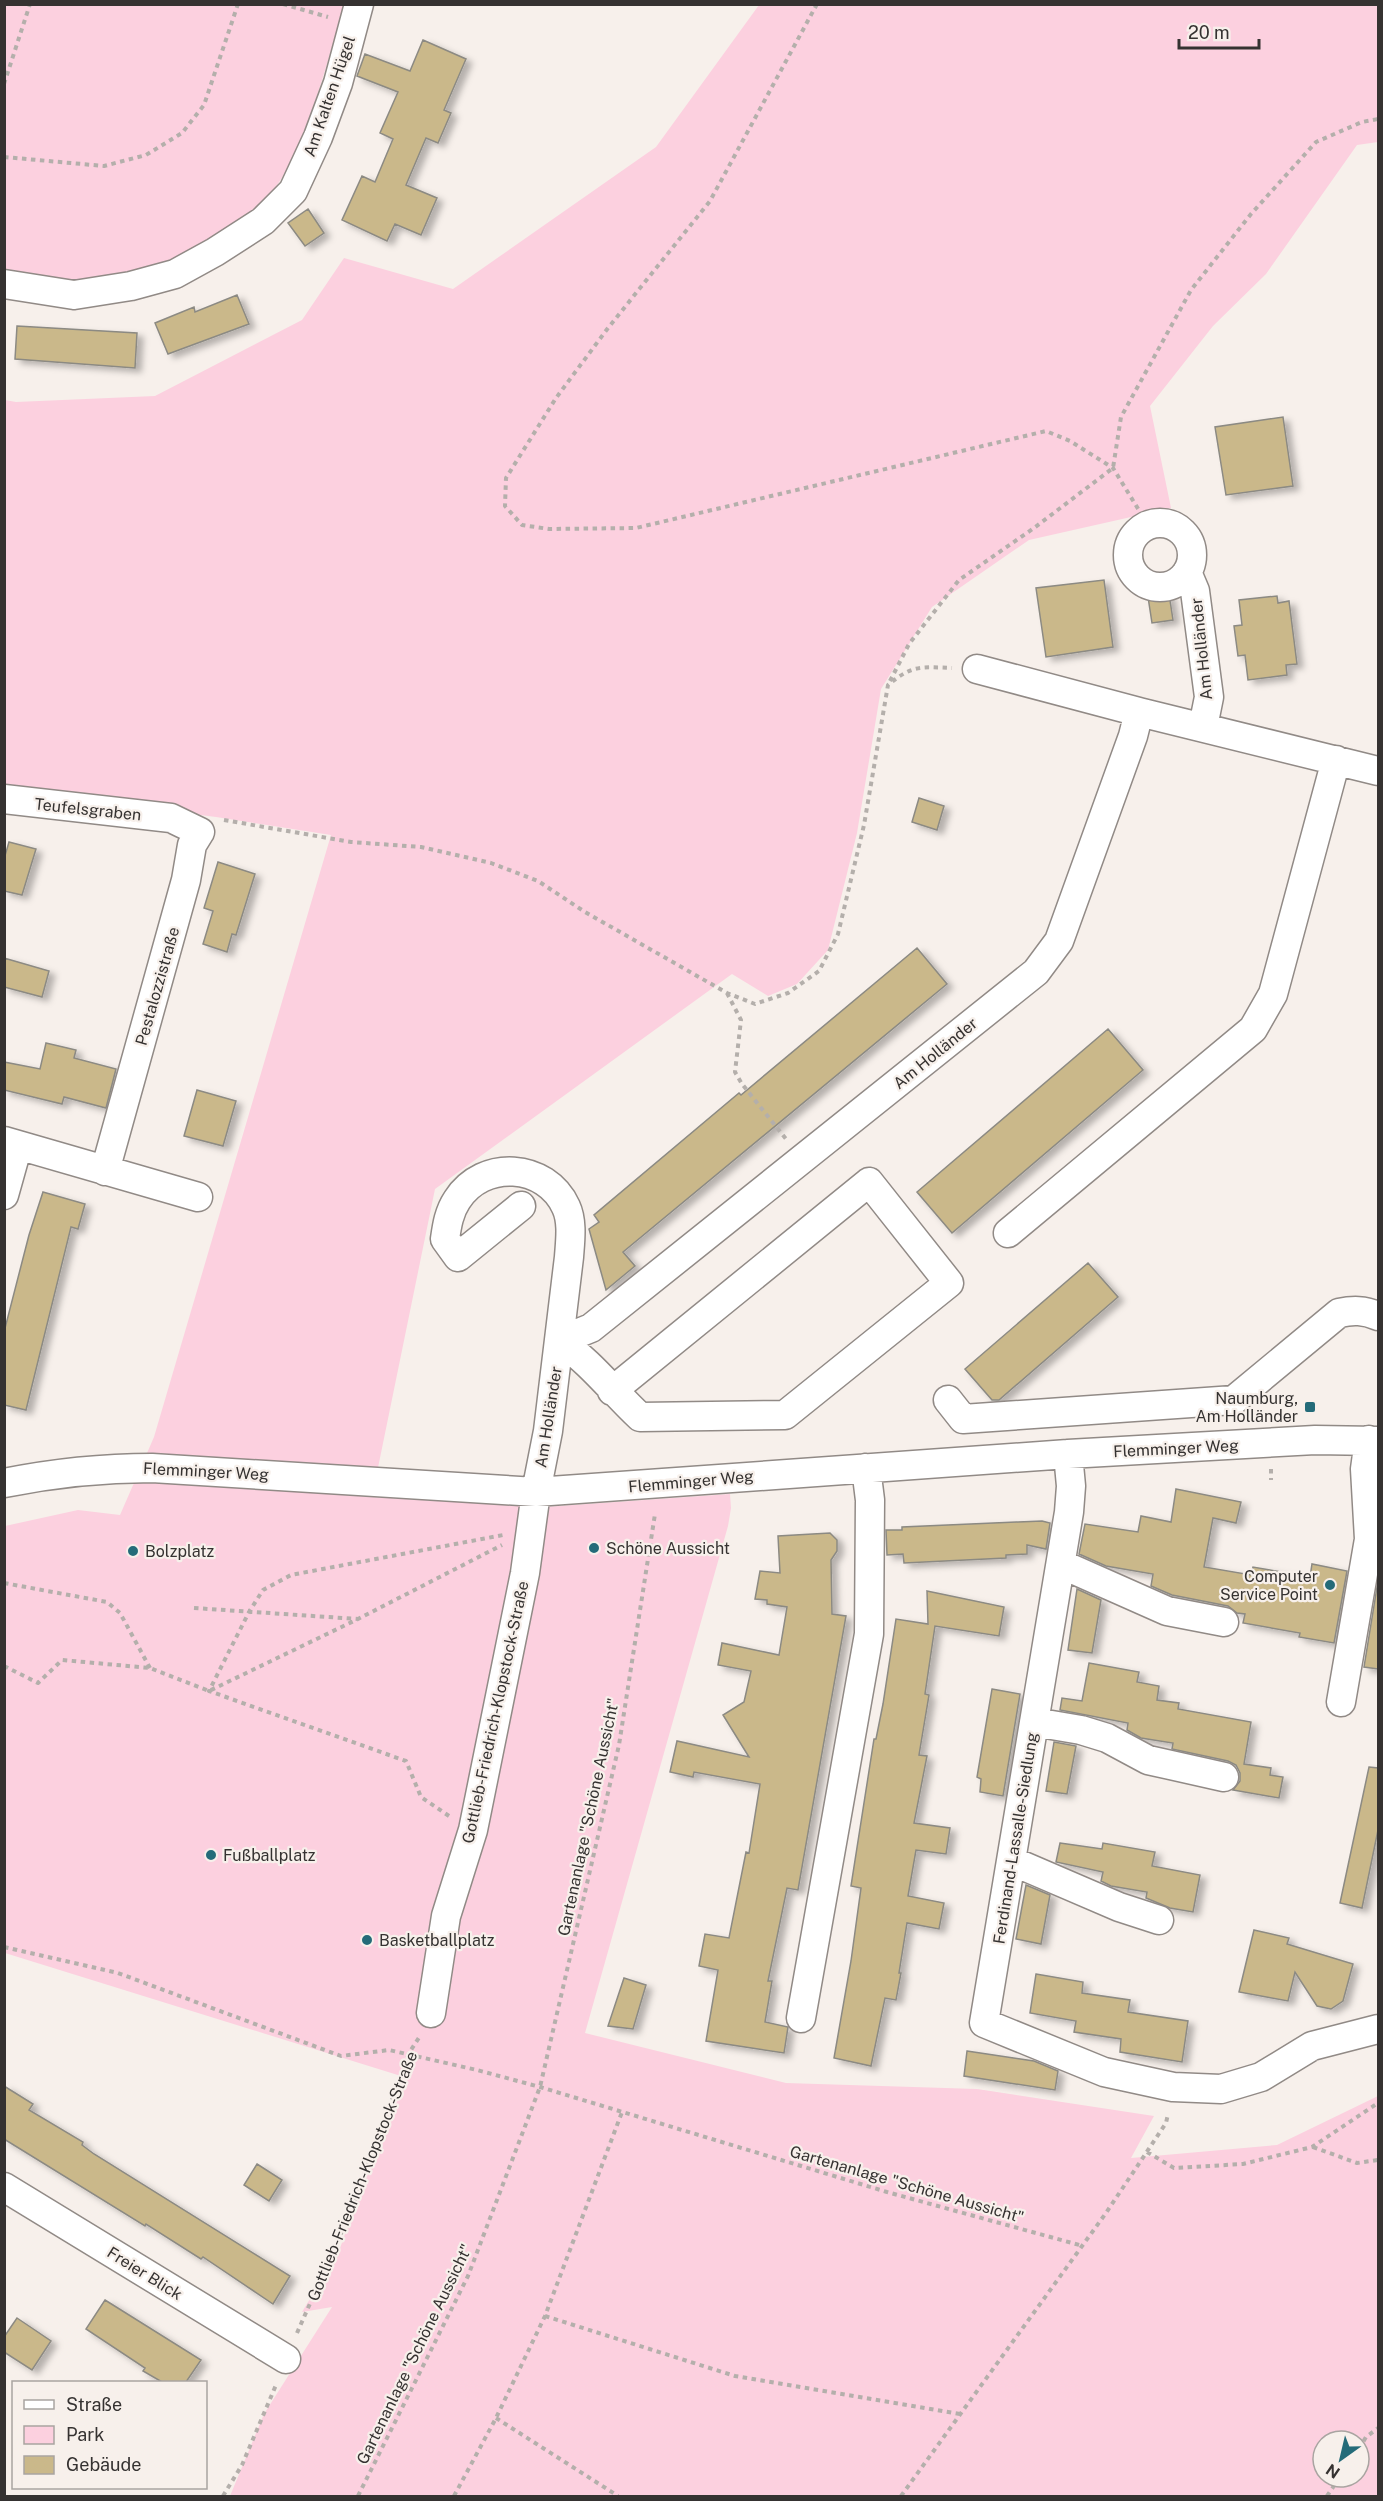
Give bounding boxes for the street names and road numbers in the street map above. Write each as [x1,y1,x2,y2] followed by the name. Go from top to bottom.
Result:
[300,33,359,159] street label: Am Kalten Hügel
[1187,597,1216,701] street label: Am Holländer
[34,794,142,825] street label: Teufelsgraben
[132,925,183,1048] street label: Pestalozzistraße
[889,1014,981,1093] street label: Am Holländer
[531,1365,566,1469] street label: Am Holländer
[1113,1436,1239,1461] street label: Flemminger Weg
[143,1459,269,1484] street label: Flemminger Weg
[627,1467,755,1496] street label: Flemminger Weg
[458,1579,533,1845] street label: Gottlieb-Friedrich-Klopstock-Straße
[554,1697,623,1938] street label: Gartenanlage "Schöne Aussicht"
[989,1731,1042,1945] street label: Ferdinand-Lassalle-Siedlung
[304,2049,421,2304] street label: Gottlieb-Friedrich-Klopstock-Straße
[788,2142,1026,2227] street label: Gartenanlage "Schöne Aussicht"
[353,2241,476,2467] street label: Gartenanlage "Schöne Aussicht"
[104,2243,186,2304] street label: Freier Blick

